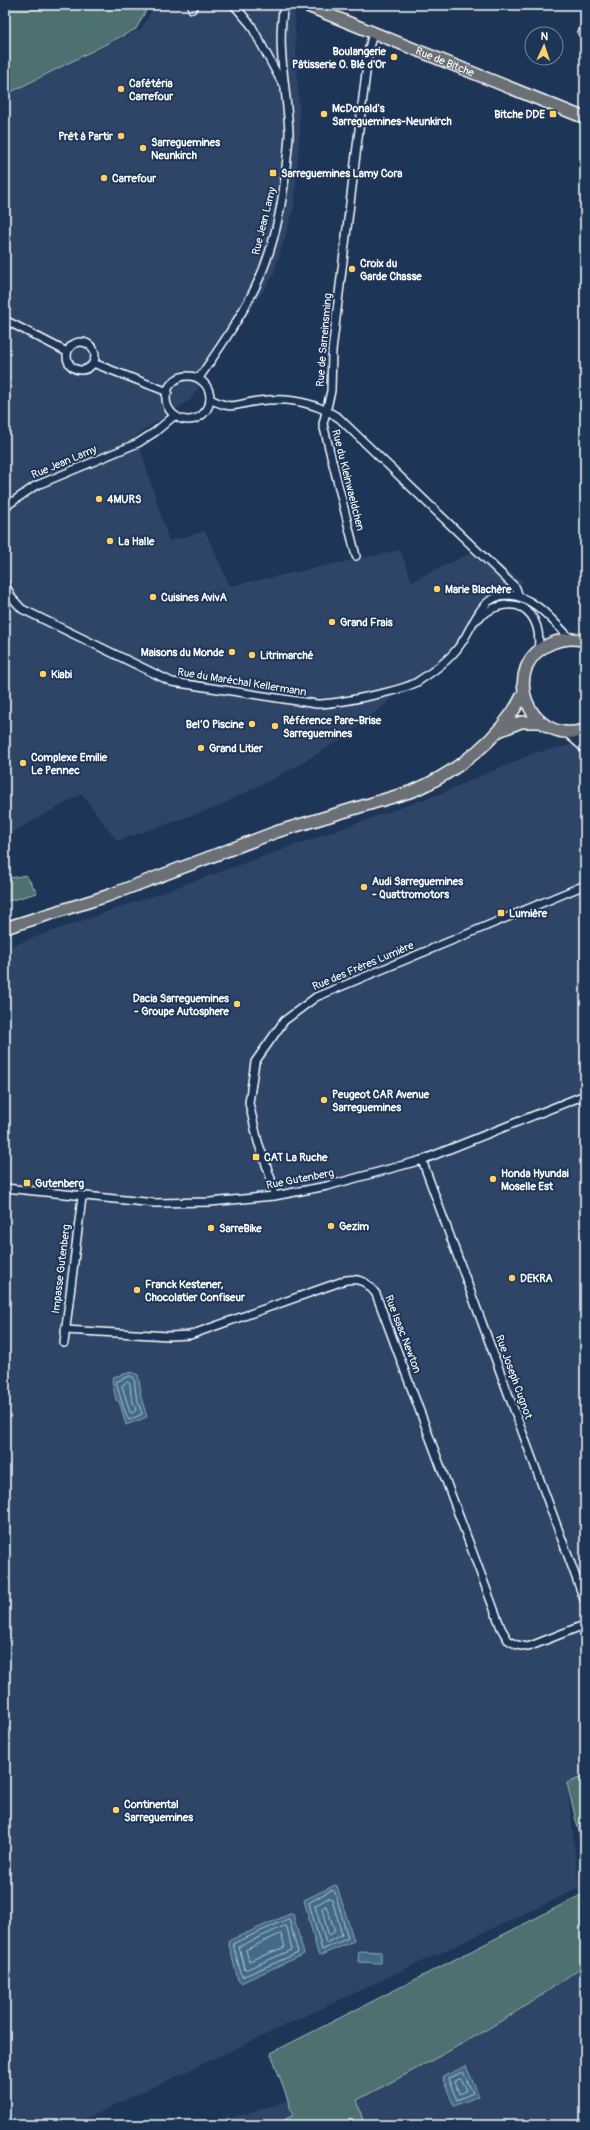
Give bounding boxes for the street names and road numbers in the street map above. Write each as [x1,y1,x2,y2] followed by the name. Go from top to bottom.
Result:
[414,44,477,79] street label: Rue de Bitche
[249,185,279,256] street label: Rue Jean Lamy
[313,292,335,387] street label: Rue de Sarreinsming
[329,428,367,532] street label: Rue du Kleinwaeldchen
[29,442,99,482] street label: Rue Jean Lamy
[177,665,307,699] street label: Rue du Maréchal Kellermann
[310,939,416,993] street label: Rue des Frères Lumière
[265,1166,335,1192] street label: Rue Gutenberg
[49,1223,73,1314] street label: Impasse Gutenberg
[382,1293,424,1375] street label: Rue Isaac Newton
[493,1333,535,1421] street label: Rue Joseph Cugnot

